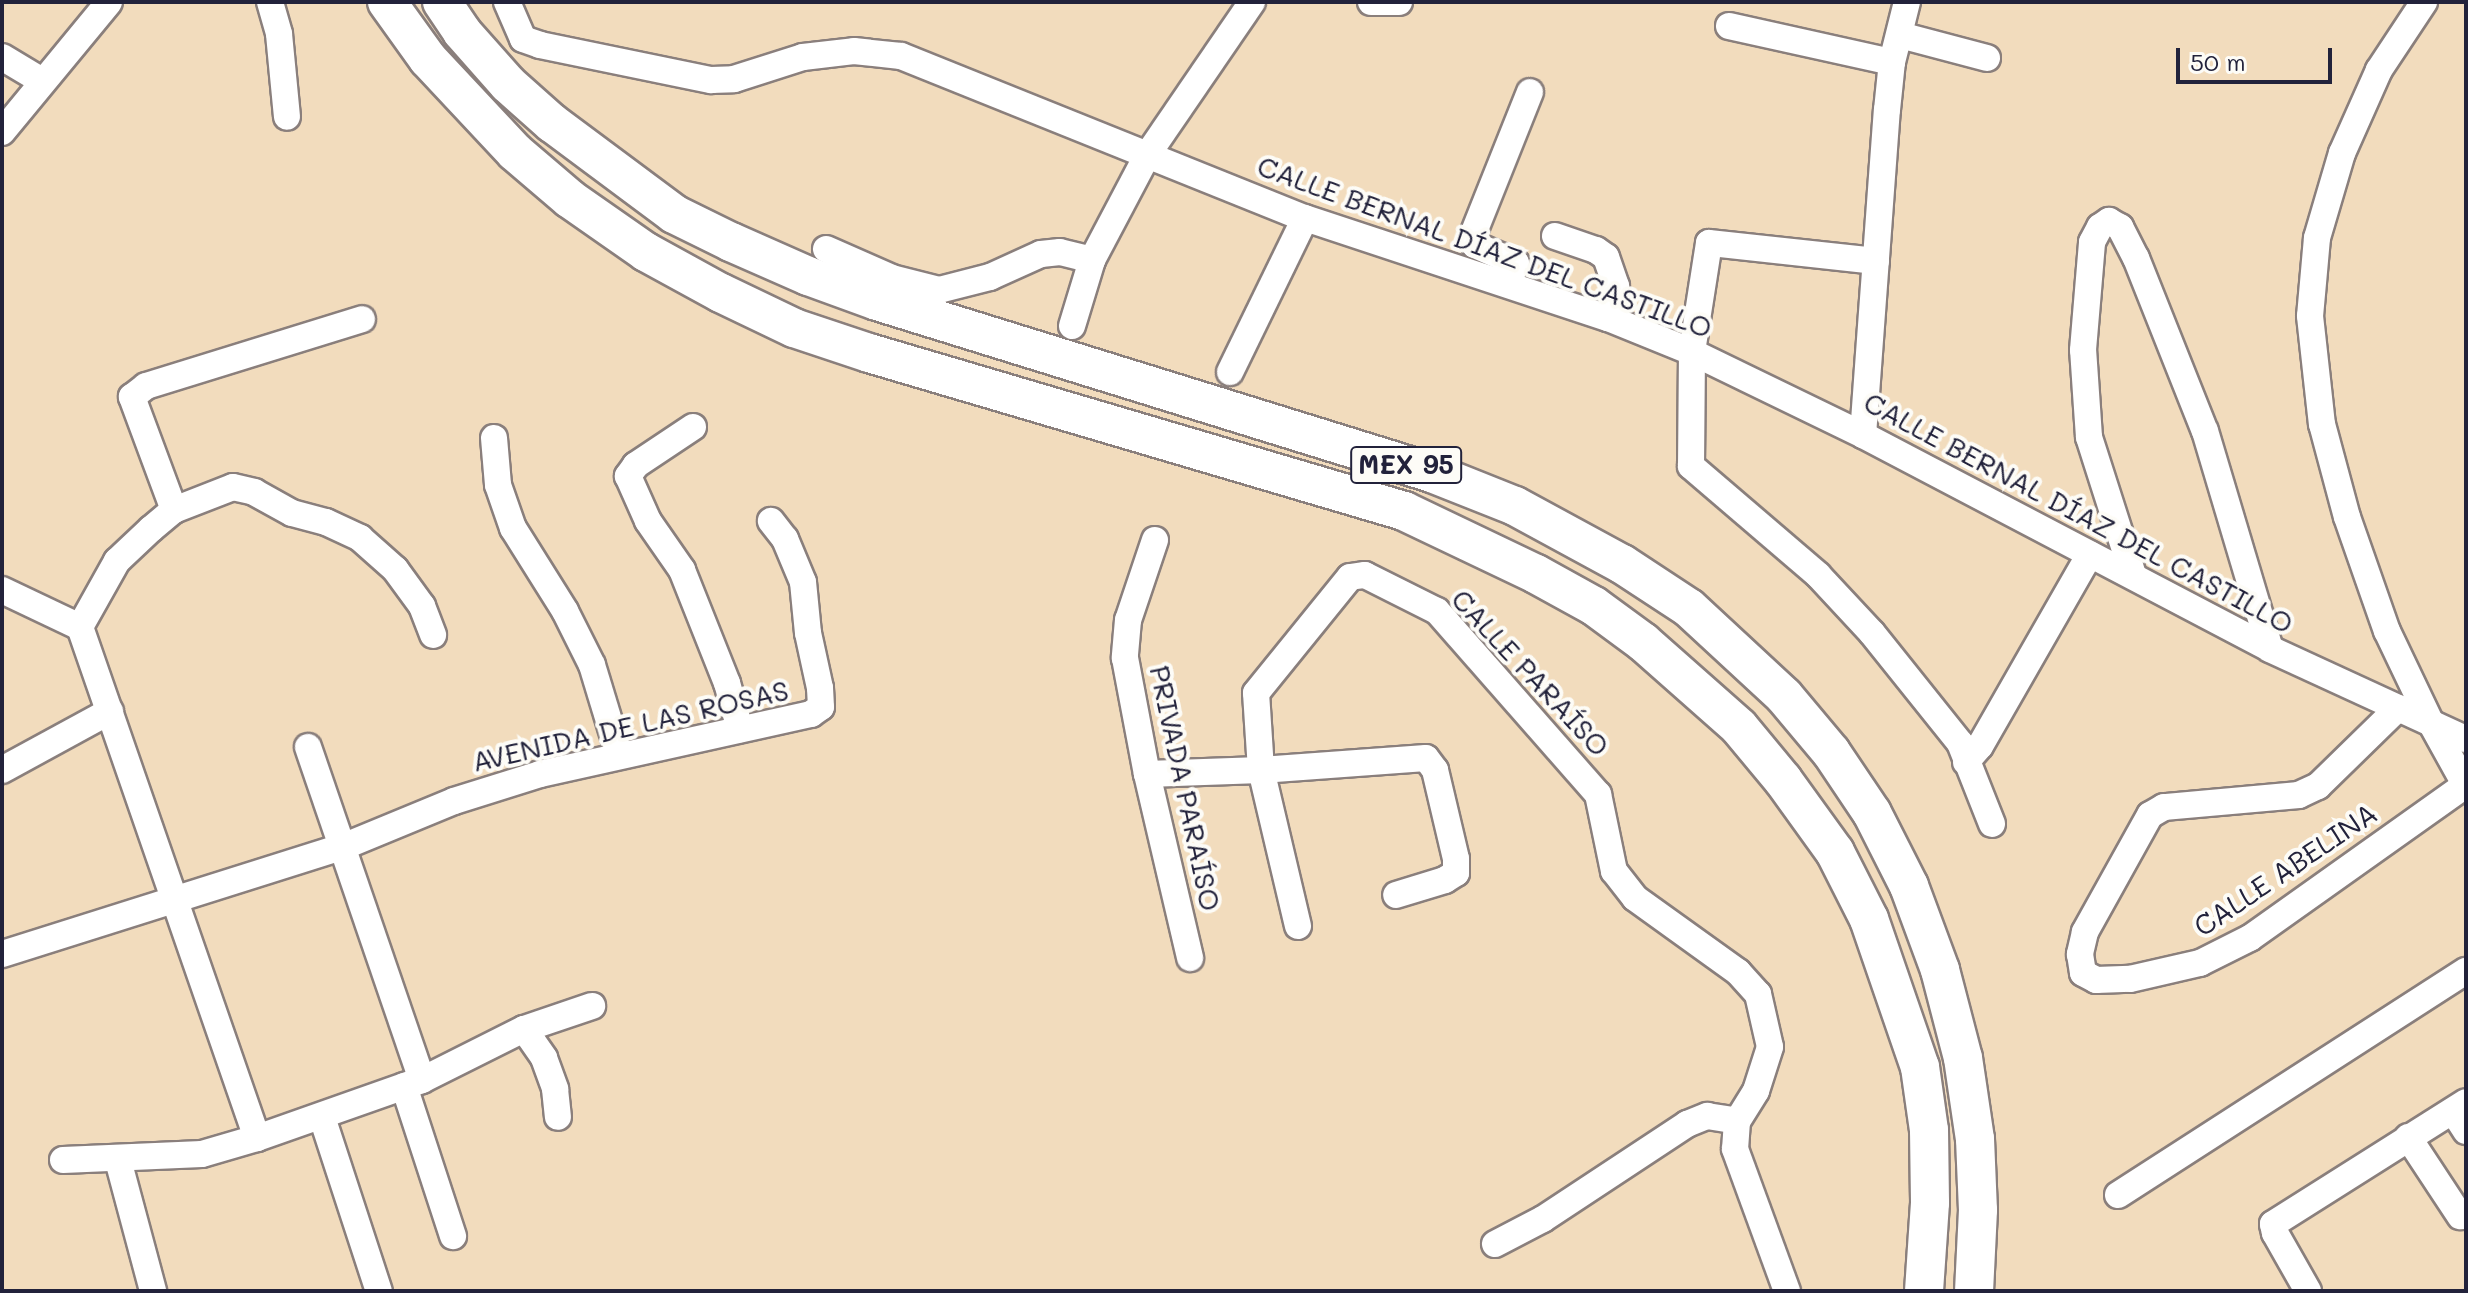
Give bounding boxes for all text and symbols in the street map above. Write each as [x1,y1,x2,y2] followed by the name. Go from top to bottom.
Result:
[2180,32,2336,82] scale bar
[2190,46,2246,77] text: 50 m
[1253,148,1717,344] street label: CALLE BERNAL DÍAZ DEL CASTILLO
[1859,384,2299,640] street label: CALLE BERNAL DÍAZ DEL CASTILLO
[1350,443,1462,487] road number: MEX 95
[1445,582,1617,762] street label: CALLE PARAÍSO
[1144,662,1228,914] street label: PRIVADA PARAÍSO
[468,672,792,778] street label: AVENIDA DE LAS ROSAS
[2187,795,2383,943] street label: CALLE ABELINA

